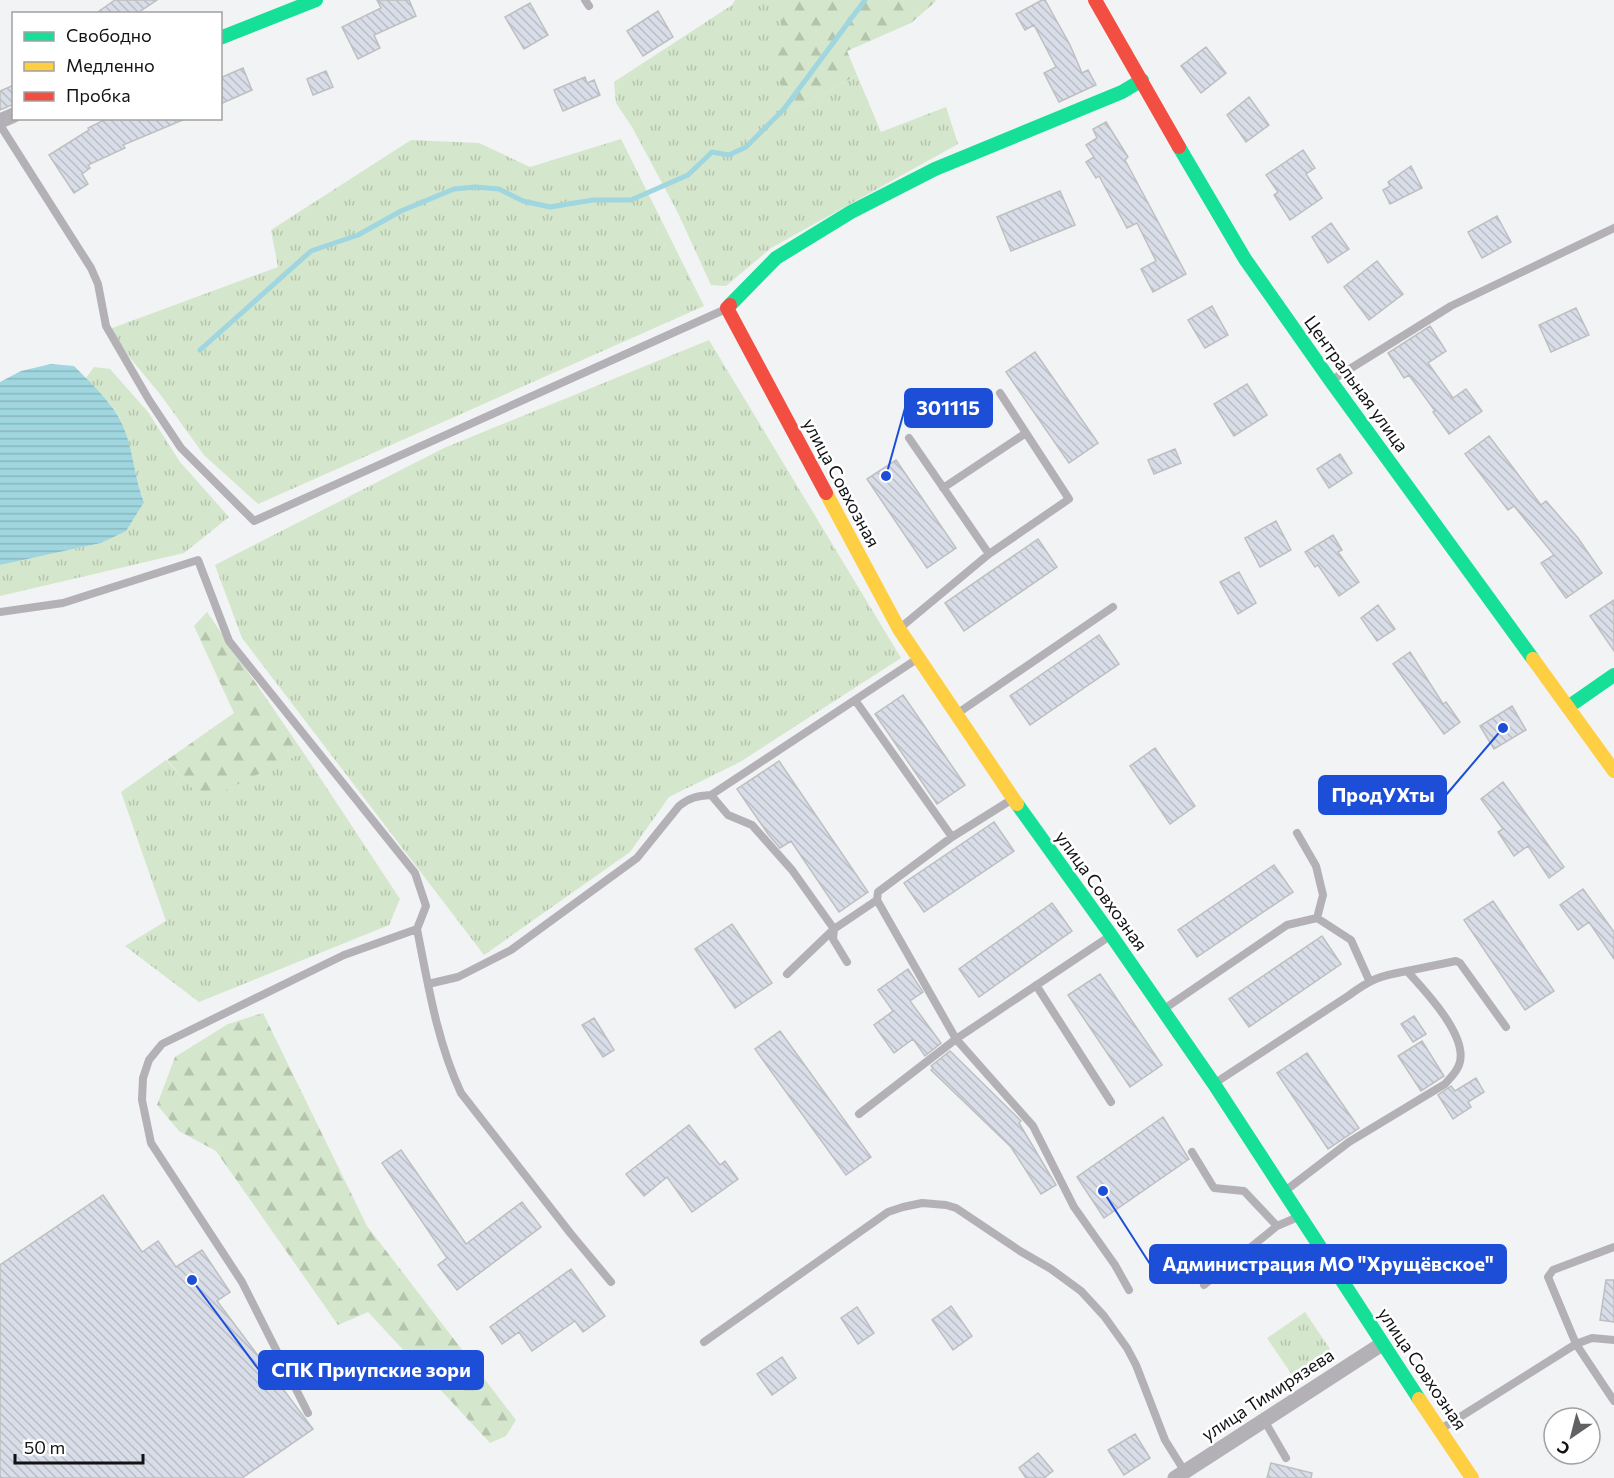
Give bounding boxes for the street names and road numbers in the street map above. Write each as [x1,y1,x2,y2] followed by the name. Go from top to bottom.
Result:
[1300,311,1414,456] street label: Центральная улица
[799,414,885,551] street label: улица Совхозная
[1051,826,1153,955] street label: улица Совхозная
[1374,1303,1472,1434] street label: улица Совхозная
[1197,1343,1338,1445] street label: улица Тимирязева

